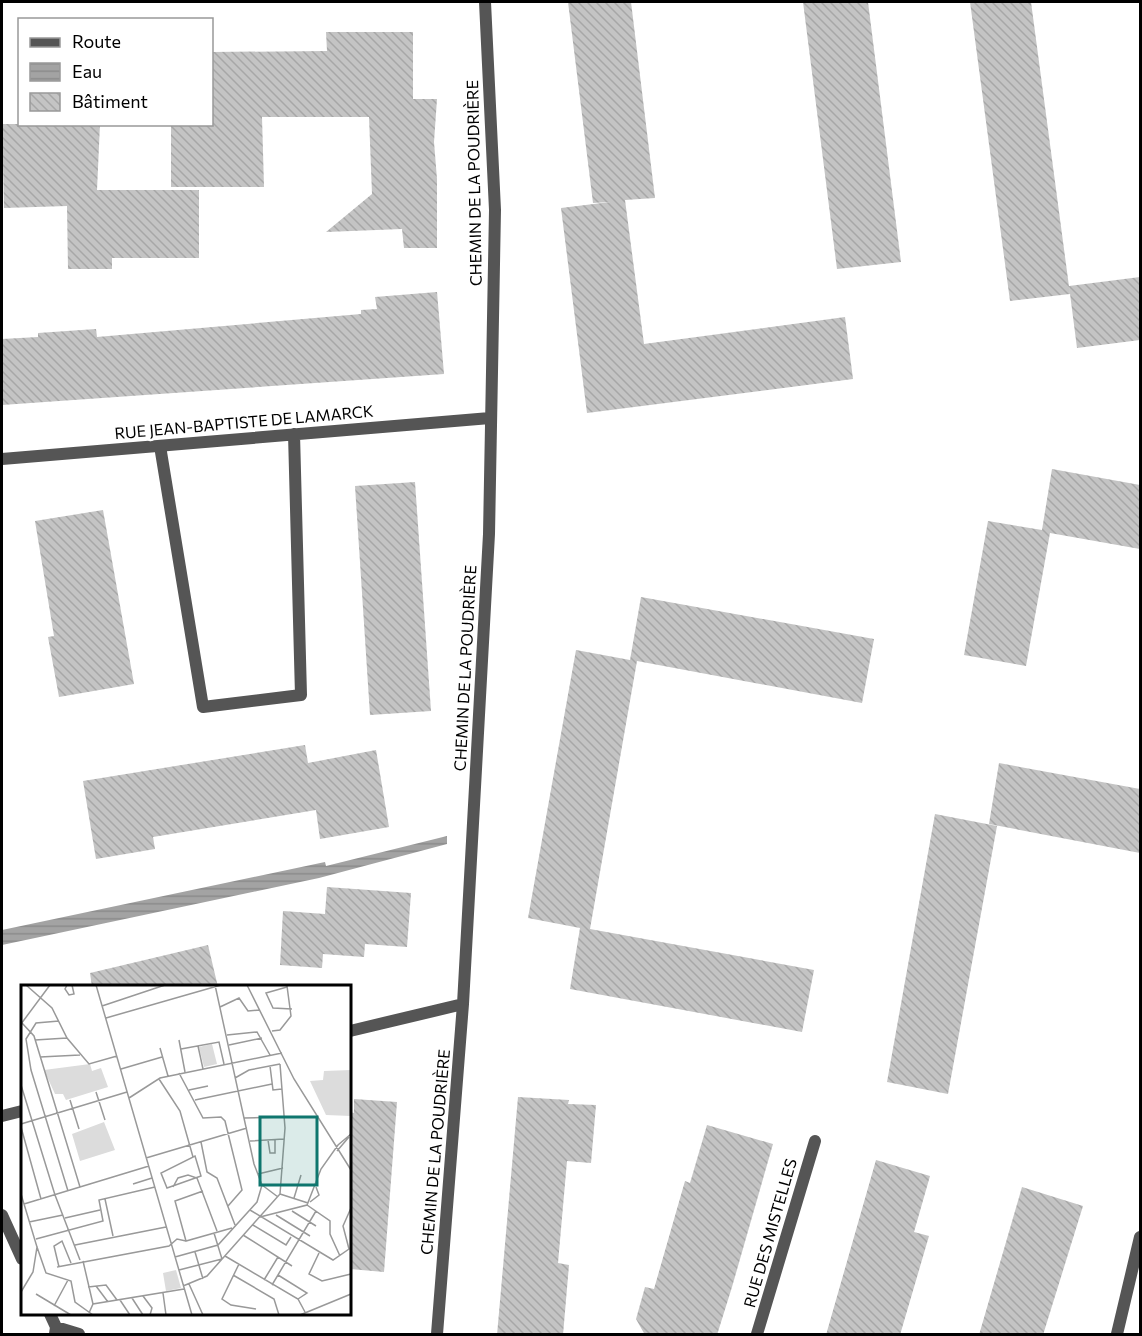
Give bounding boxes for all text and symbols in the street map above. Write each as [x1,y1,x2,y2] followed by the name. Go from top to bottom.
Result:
[18,18,213,126] legend
[72,30,121,52] text: Route
[72,60,102,82] text: Eau
[462,80,485,286] street label: CHEMIN DE LA POUDRIÈRE
[72,90,148,112] text: Bâtiment
[114,401,374,442] street label: RUE JEAN-BAPTISTE DE LAMARCK
[450,564,479,772] street label: CHEMIN DE LA POUDRIÈRE
[21,985,351,1315] inset map
[416,1048,453,1256] street label: CHEMIN DE LA POUDRIÈRE
[739,1156,800,1310] street label: RUE DES MISTELLES

